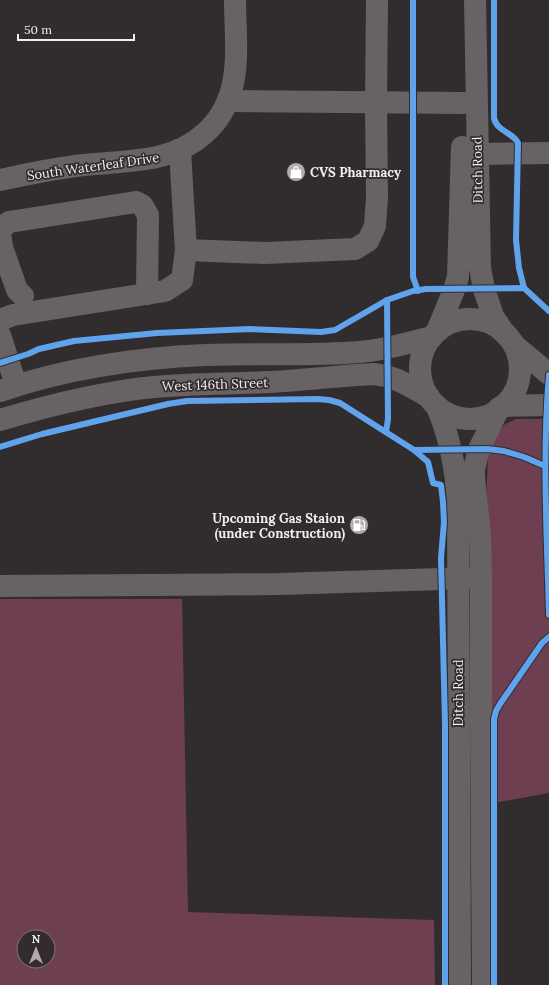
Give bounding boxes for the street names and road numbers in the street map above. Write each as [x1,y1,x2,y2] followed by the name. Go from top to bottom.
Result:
[468,136,487,204] street label: Ditch Road
[26,149,160,184] street label: South Waterleaf Drive
[162,374,268,395] street label: West 146th Street
[450,659,467,726] street label: Ditch Road

